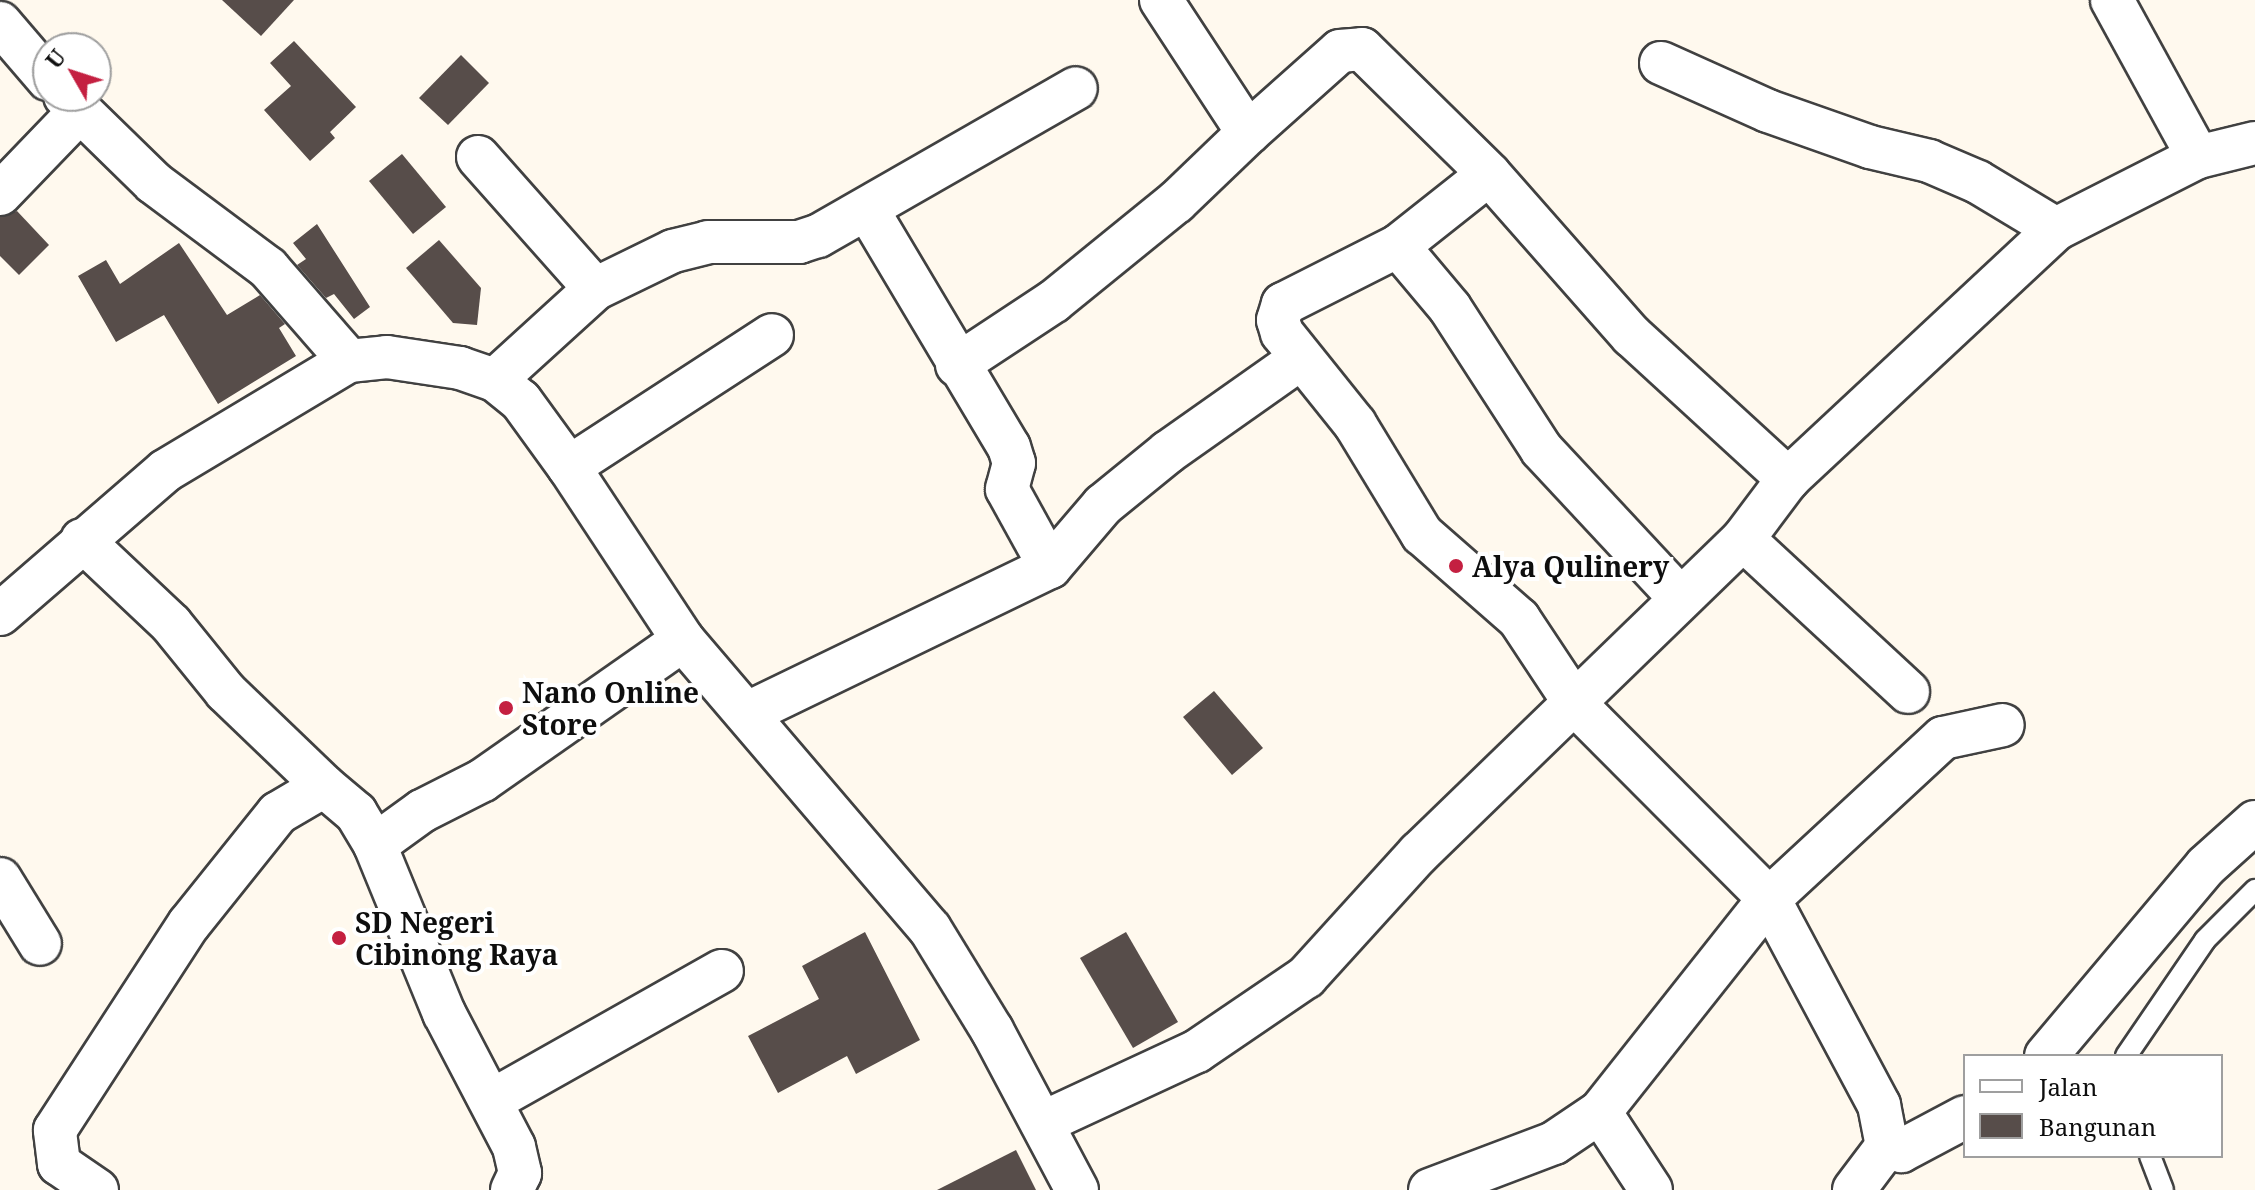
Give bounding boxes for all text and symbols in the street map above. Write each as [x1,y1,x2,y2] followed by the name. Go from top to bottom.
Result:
[32,32,112,112] north arrow
[38,42,72,74] text: U
[1472,549,1669,583] place label: Alya Qulinery
[1447,557,1465,575] marker: Alya Qulinery
[522,675,699,741] place label: Nano Online Store
[497,699,515,717] marker: Nano Online Store
[355,905,558,971] place label: SD Negeri Cibinong Raya
[330,929,348,947] marker: SD Negeri Cibinong Raya
[1963,1054,2223,1158] legend
[2039,1070,2098,1103] text: Jalan
[2039,1110,2156,1143] text: Bangunan

